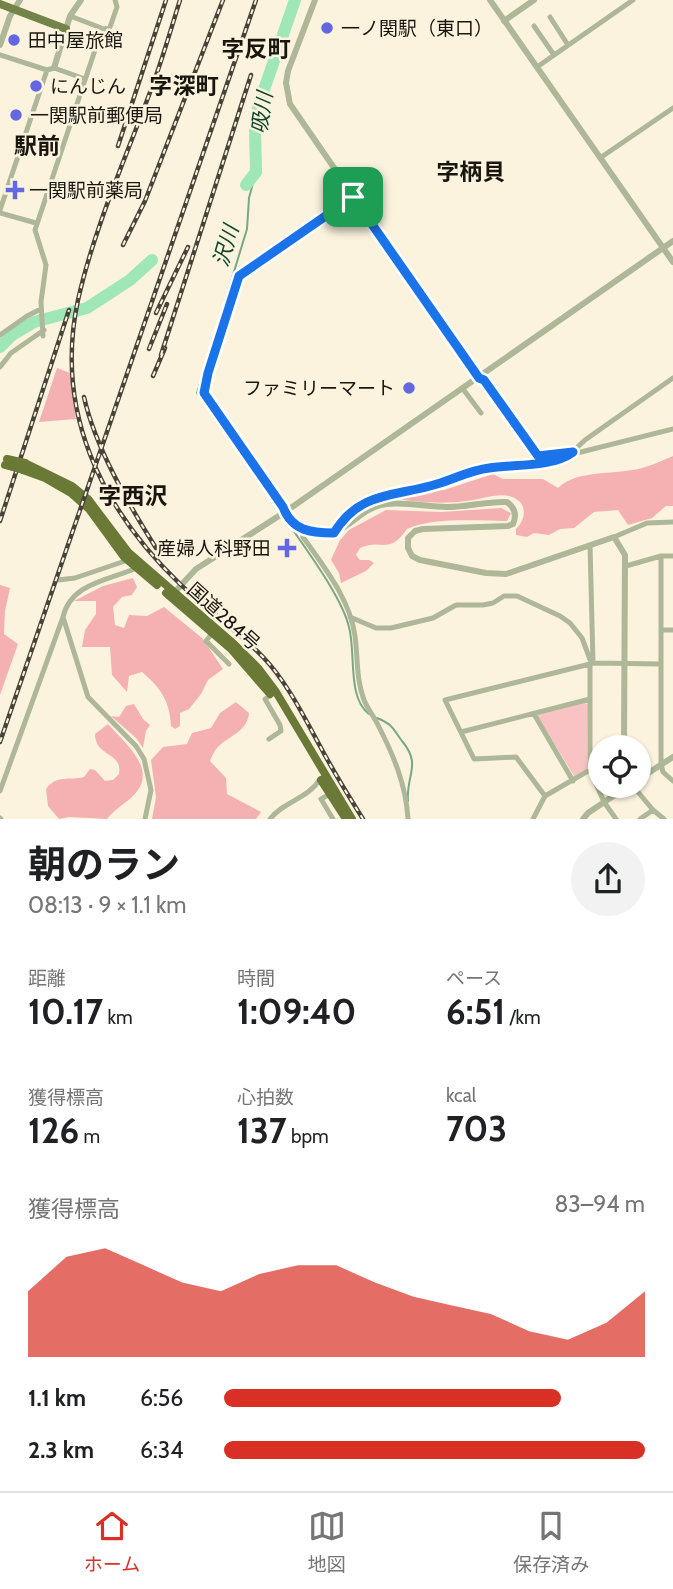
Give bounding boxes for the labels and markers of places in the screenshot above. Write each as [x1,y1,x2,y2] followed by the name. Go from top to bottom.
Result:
[341,17,493,40] place label: 一ノ関駅（東口）
[319,20,335,36] marker: 一ノ関駅（東口）
[28,29,123,52] place label: 田中屋旅館
[6,32,22,48] marker: 田中屋旅館
[50,75,126,98] place label: にんじん
[28,78,44,94] marker: にんじん
[30,104,163,127] place label: 一関駅前郵便局
[8,107,24,123] marker: 一関駅前郵便局
[323,167,383,227] pin
[29,179,143,202] place label: 一関駅前薬局
[7,182,23,198] marker: 一関駅前薬局
[243,377,395,400] place label: ファミリーマート
[401,380,417,396] marker: ファミリーマート
[157,537,271,560] place label: 産婦人科野田
[277,538,297,558] marker: 産婦人科野田

